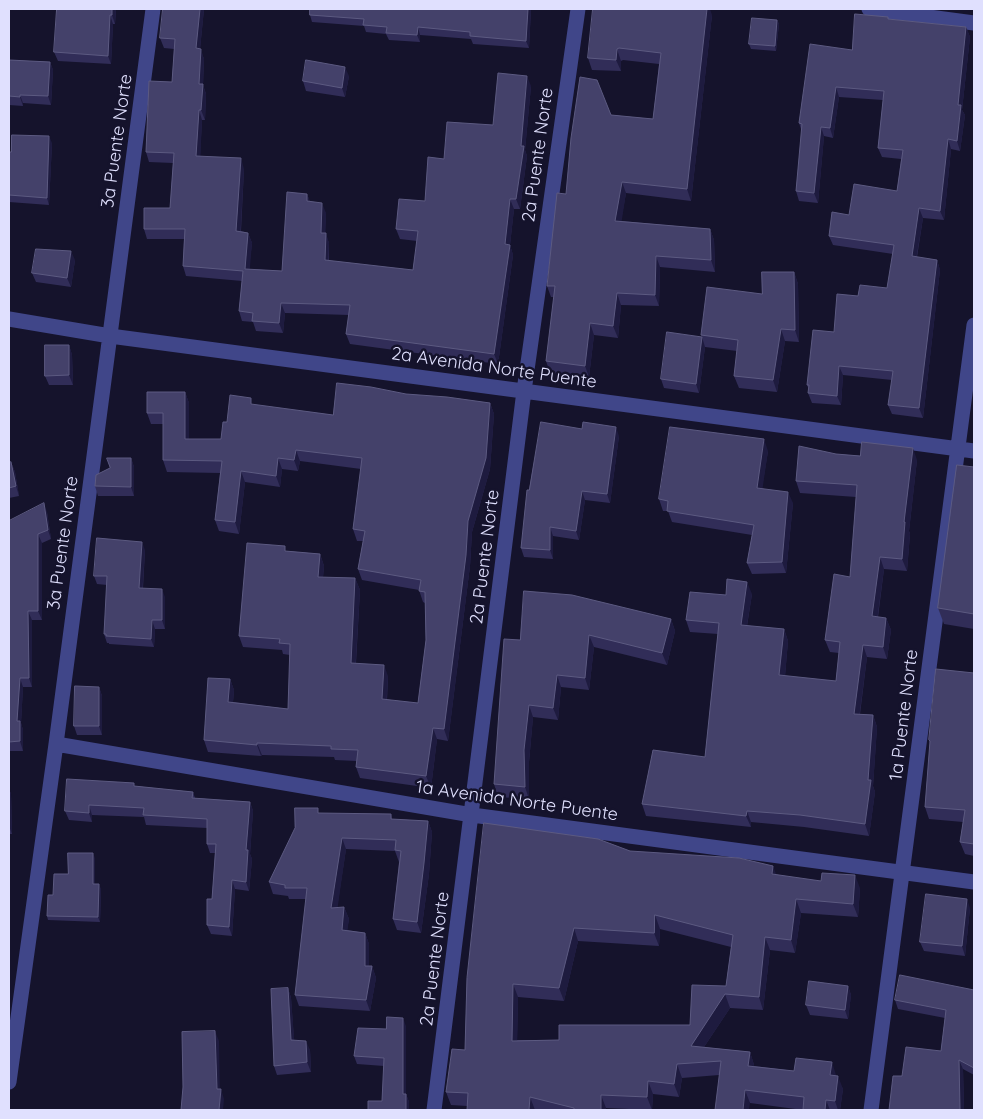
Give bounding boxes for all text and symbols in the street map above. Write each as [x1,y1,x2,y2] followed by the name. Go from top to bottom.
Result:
[97,73,137,209] street label: 3a Puente Norte
[518,86,558,224] street label: 2a Puente Norte
[390,343,598,393] street label: 2a Avenida Norte Puente
[43,475,83,611] street label: 3a Puente Norte
[466,488,504,626] street label: 2a Puente Norte
[885,648,923,782] street label: 1a Puente Norte
[415,776,619,826] street label: 1a Avenida Norte Puente
[416,890,454,1028] street label: 2a Puente Norte

